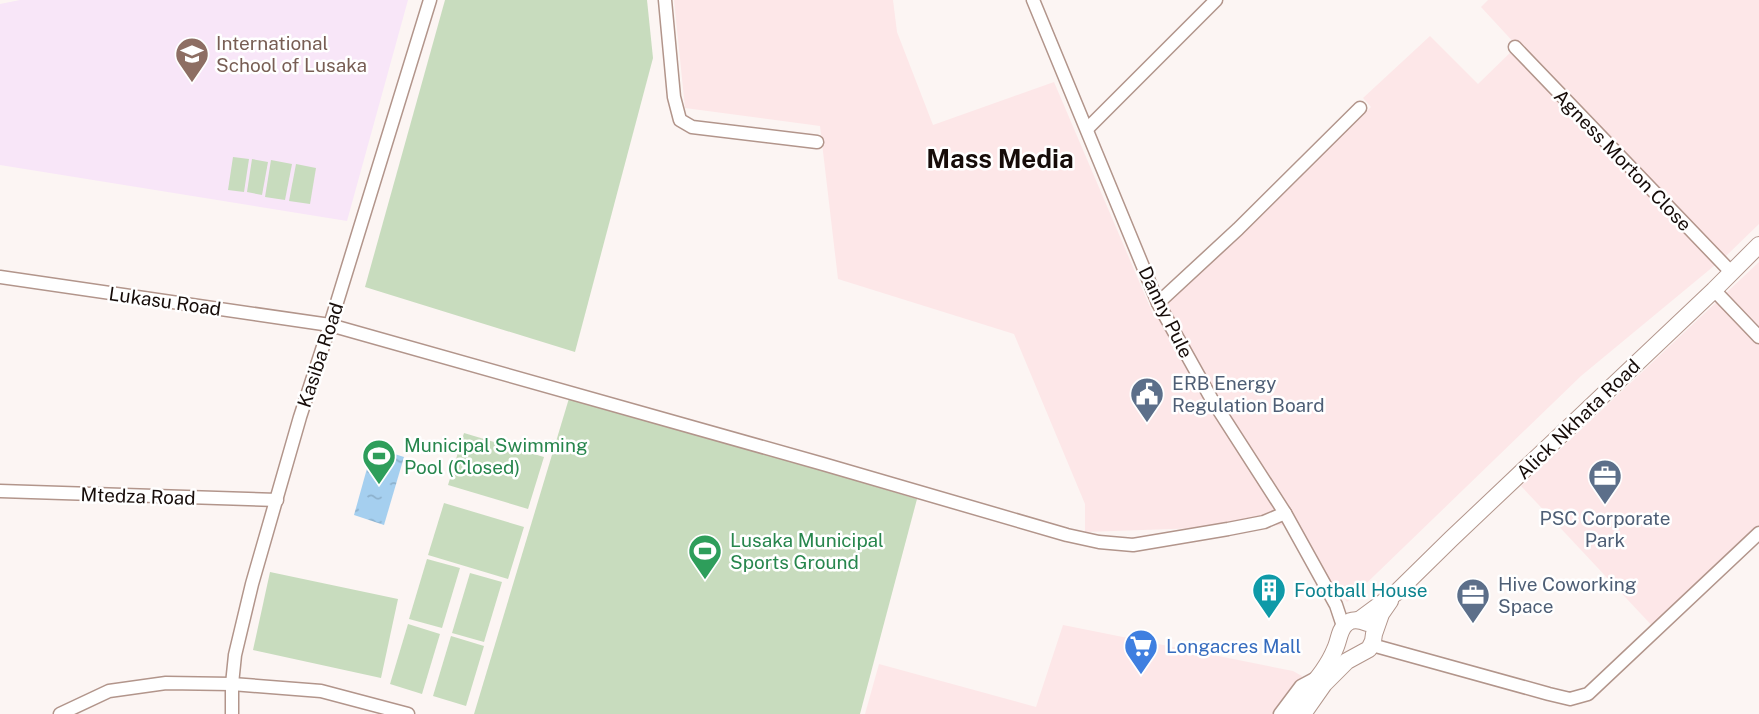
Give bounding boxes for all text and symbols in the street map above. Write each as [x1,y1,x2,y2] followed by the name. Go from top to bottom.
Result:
[216,32,367,76] place label: International School of Lusaka
[173,35,211,84] school or university icon: International School of Lusaka
[1550,85,1696,235] street label: Agness Morton Close
[926,143,1074,174] district label: Mass Media
[1134,263,1198,361] street label: Danny Pule
[107,282,223,320] street label: Lukasu Road
[293,300,347,410] street label: Kasiba Road
[1512,355,1644,483] street label: Alick Nkhata Road
[1172,372,1325,416] place label: ERB Energy Regulation Board
[1128,375,1166,424] public building icon: ERB Energy Regulation Board
[404,434,588,478] place label: Municipal Swimming Pool (Closed)
[360,437,398,486] sports icon: Municipal Swimming Pool (Closed)
[1586,457,1624,506] office icon: PSC Corporate Park
[80,483,196,509] street label: Mtedza Road
[1540,507,1670,551] place label: PSC Corporate Park
[730,529,884,573] place label: Lusaka Municipal Sports Ground
[686,532,724,581] sports icon: Lusaka Municipal Sports Ground
[1250,571,1288,620] building icon: Football House
[1498,573,1637,617] place label: Hive Coworking Space
[1454,576,1492,625] office icon: Hive Coworking Space
[1294,579,1428,601] place label: Football House
[1122,627,1160,676] supermarket icon: Longacres Mall
[1166,635,1301,657] place label: Longacres Mall

